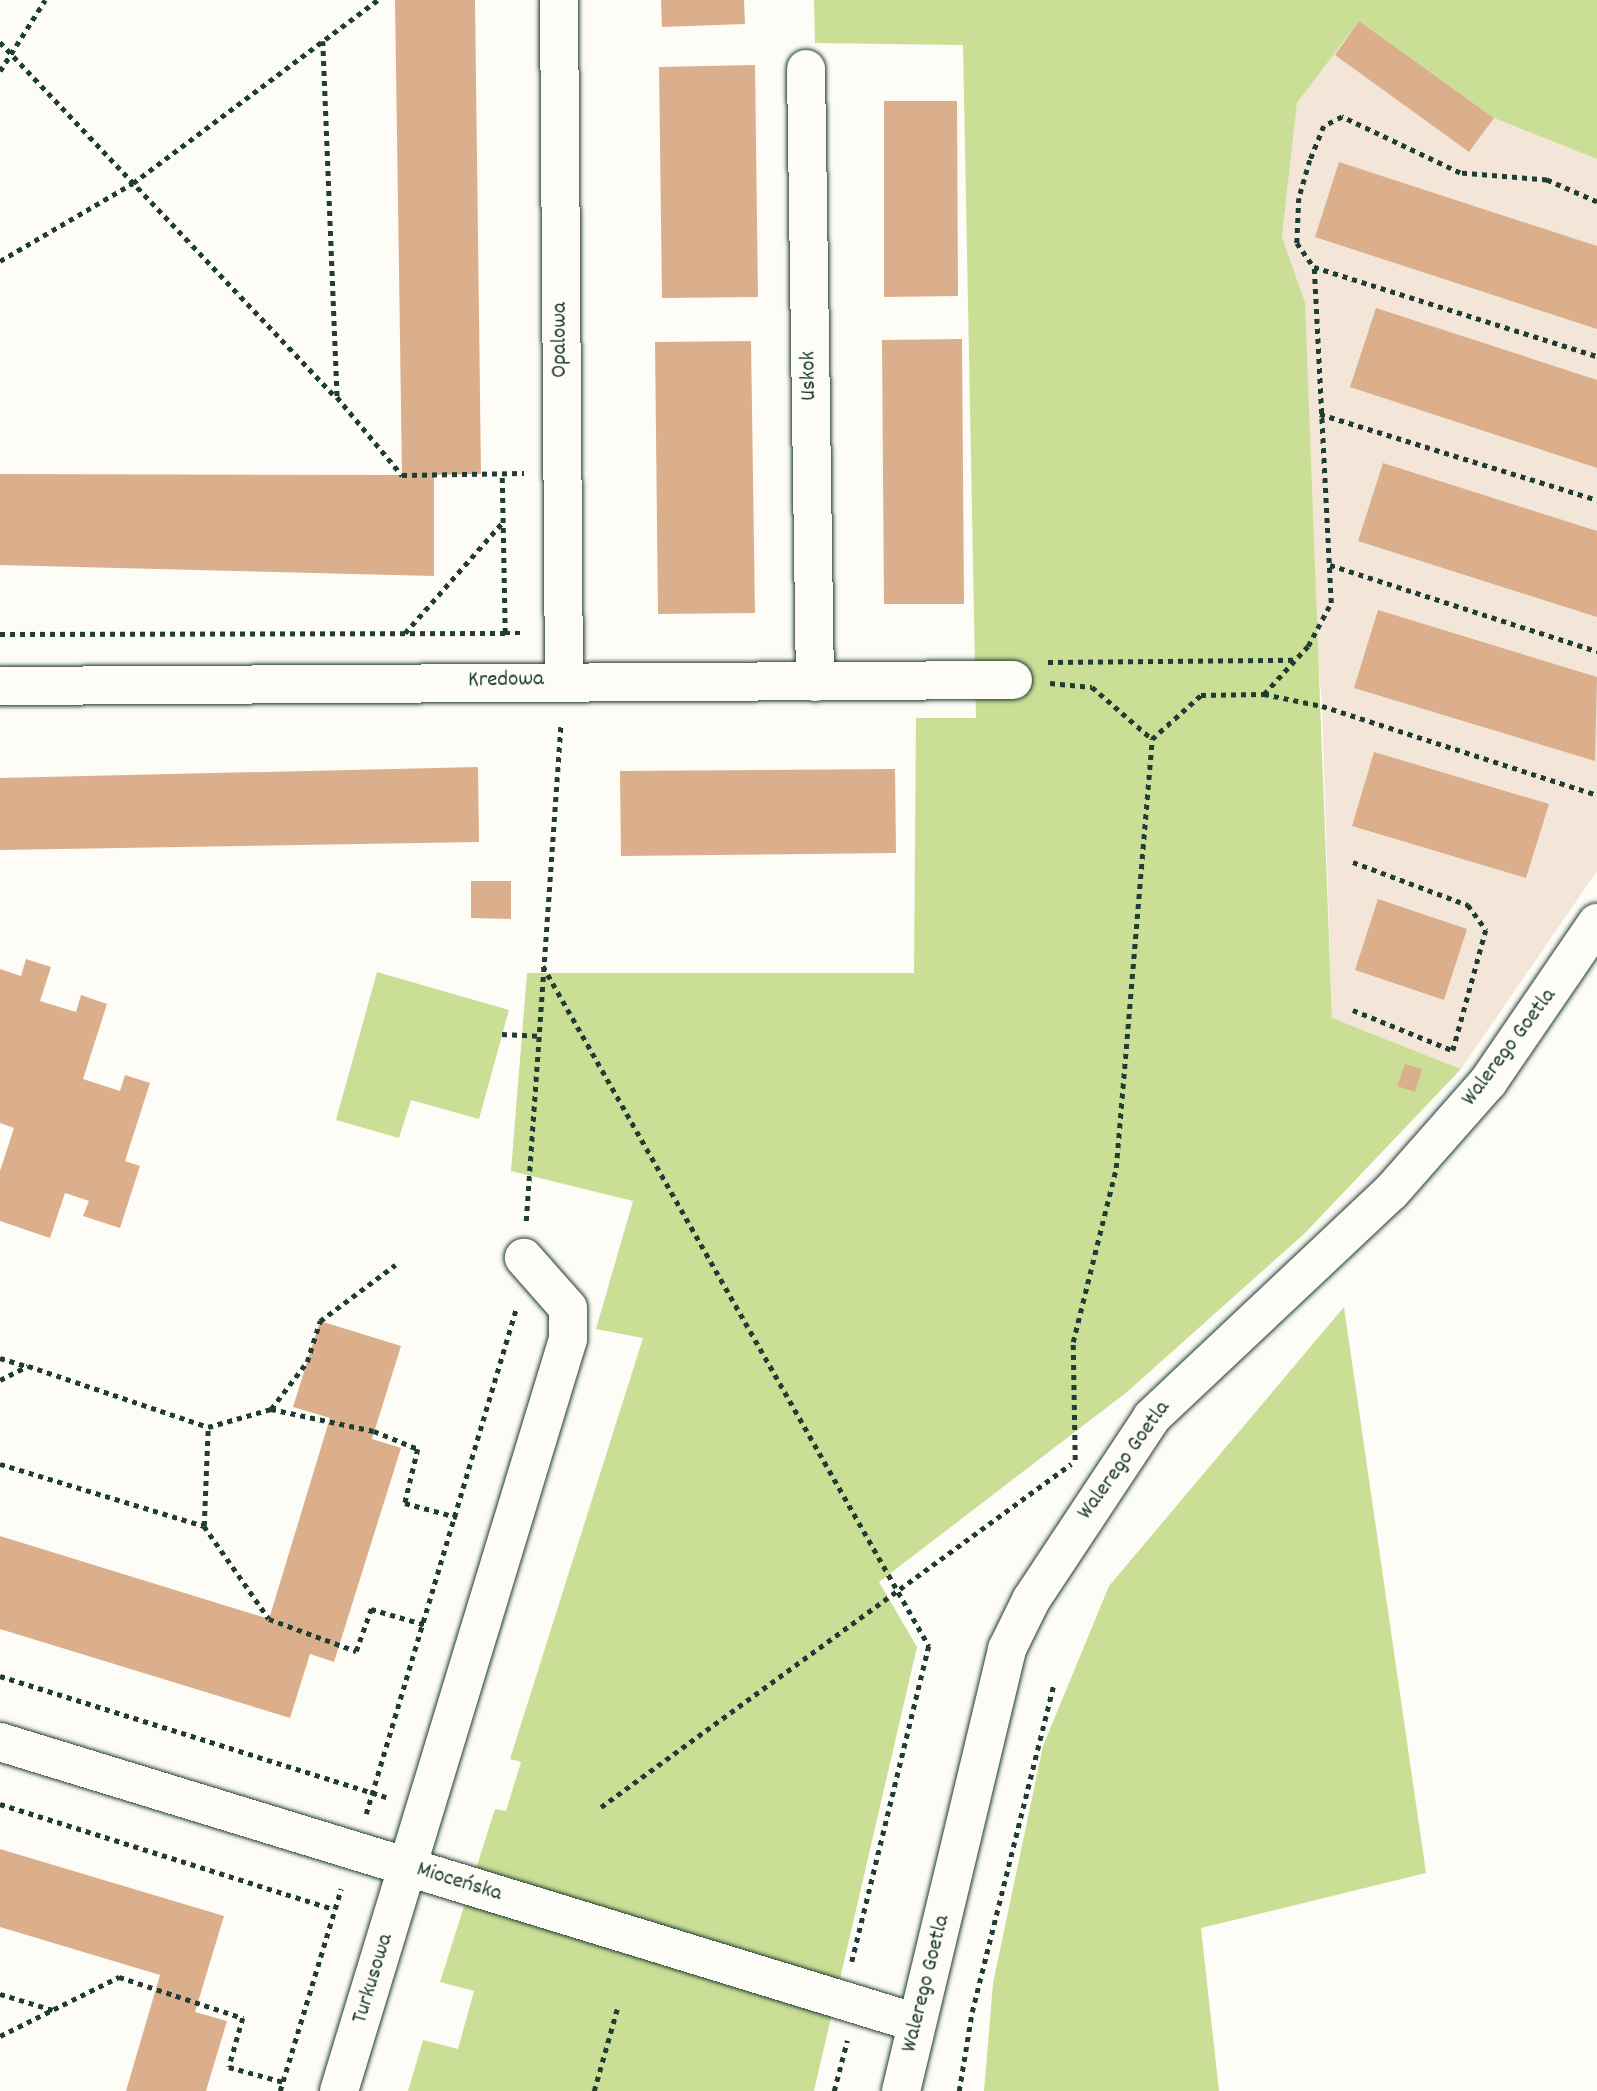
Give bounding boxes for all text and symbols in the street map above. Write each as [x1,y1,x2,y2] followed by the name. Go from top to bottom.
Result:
[547,302,575,378] street label: Opalowa
[796,351,824,401] street label: Uskok
[468,667,544,695] street label: Kredowa
[1457,984,1563,1112] street label: Walerego Goetla
[1073,1396,1177,1526] street label: Walerego Goetla
[413,1857,505,1909] street label: Mioceńska
[897,1912,957,2056] street label: Walerego Goetla
[347,1931,401,2027] street label: Turkusowa

